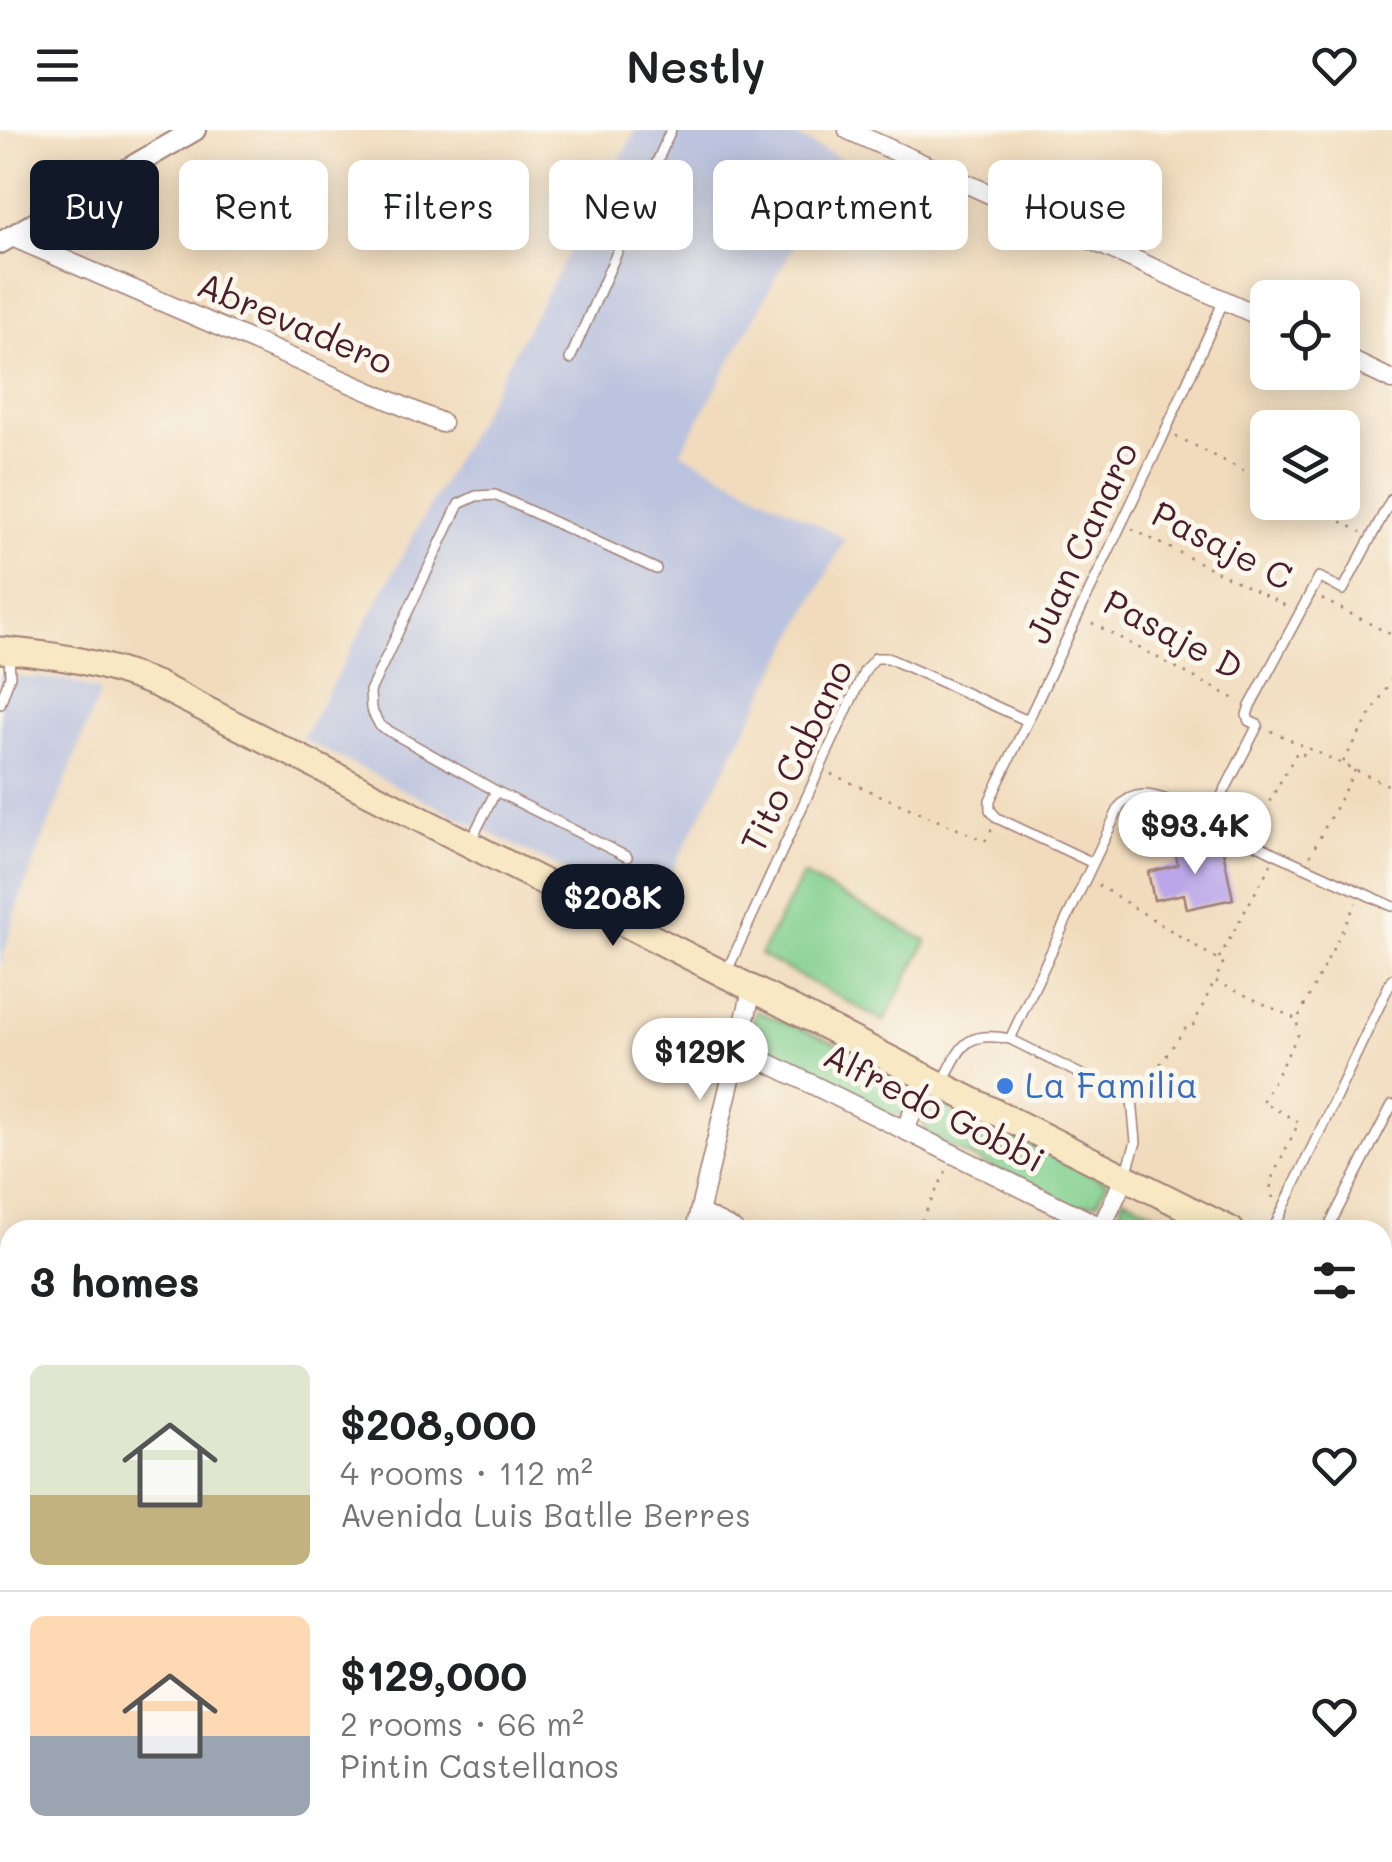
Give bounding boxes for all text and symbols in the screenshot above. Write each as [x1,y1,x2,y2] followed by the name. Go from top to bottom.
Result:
[626,36,766,94] text: Nestly
[30,38,85,93] icon: menu
[1307,38,1362,93] icon: heart
[30,160,159,250] chip: Buy
[179,160,328,250] chip: Rent
[348,160,529,250] chip: Filters
[549,160,693,250] chip: New
[713,160,968,250] chip: Apartment
[988,160,1162,250] chip: House
[191,260,401,384] street label: Abrevadero
[1250,280,1360,520] map controls
[1250,280,1360,390] button: locate
[1250,410,1360,520] button: layers
[1013,434,1147,650] street label: Juan Canaro
[1145,489,1301,599] street label: Pasaje C
[1097,578,1251,689] street label: Pasaje D
[729,651,862,859] street label: Tito Cabano
[1114,792,1276,877] pin: $93.4K
[1140,803,1250,845] text: $93.4K
[543,864,683,949] pin: $208K
[563,875,663,917] text: $208K
[630,1018,770,1103] pin: $129K
[654,1029,746,1071] text: $129K
[817,1031,1053,1182] street label: Alfredo Gobbi
[1025,1061,1198,1107] place label: La Familia
[994,1075,1016,1097] marker: La Familia
[30,1253,200,1308] text: 3 homes
[1307,1253,1362,1308] icon: filters
[340,1396,536,1451] text: $208,000
[110,1405,230,1525] icon: home
[1307,1438,1362,1493] icon: heart
[340,1451,593,1493] text: 4 rooms · 112 m²
[340,1493,751,1535] text: Avenida Luis Batlle Berres
[340,1647,527,1702] text: $129,000
[110,1656,230,1776] icon: home
[1307,1689,1362,1744] icon: heart
[340,1702,584,1744] text: 2 rooms · 66 m²
[340,1744,619,1786] text: Pintin Castellanos

